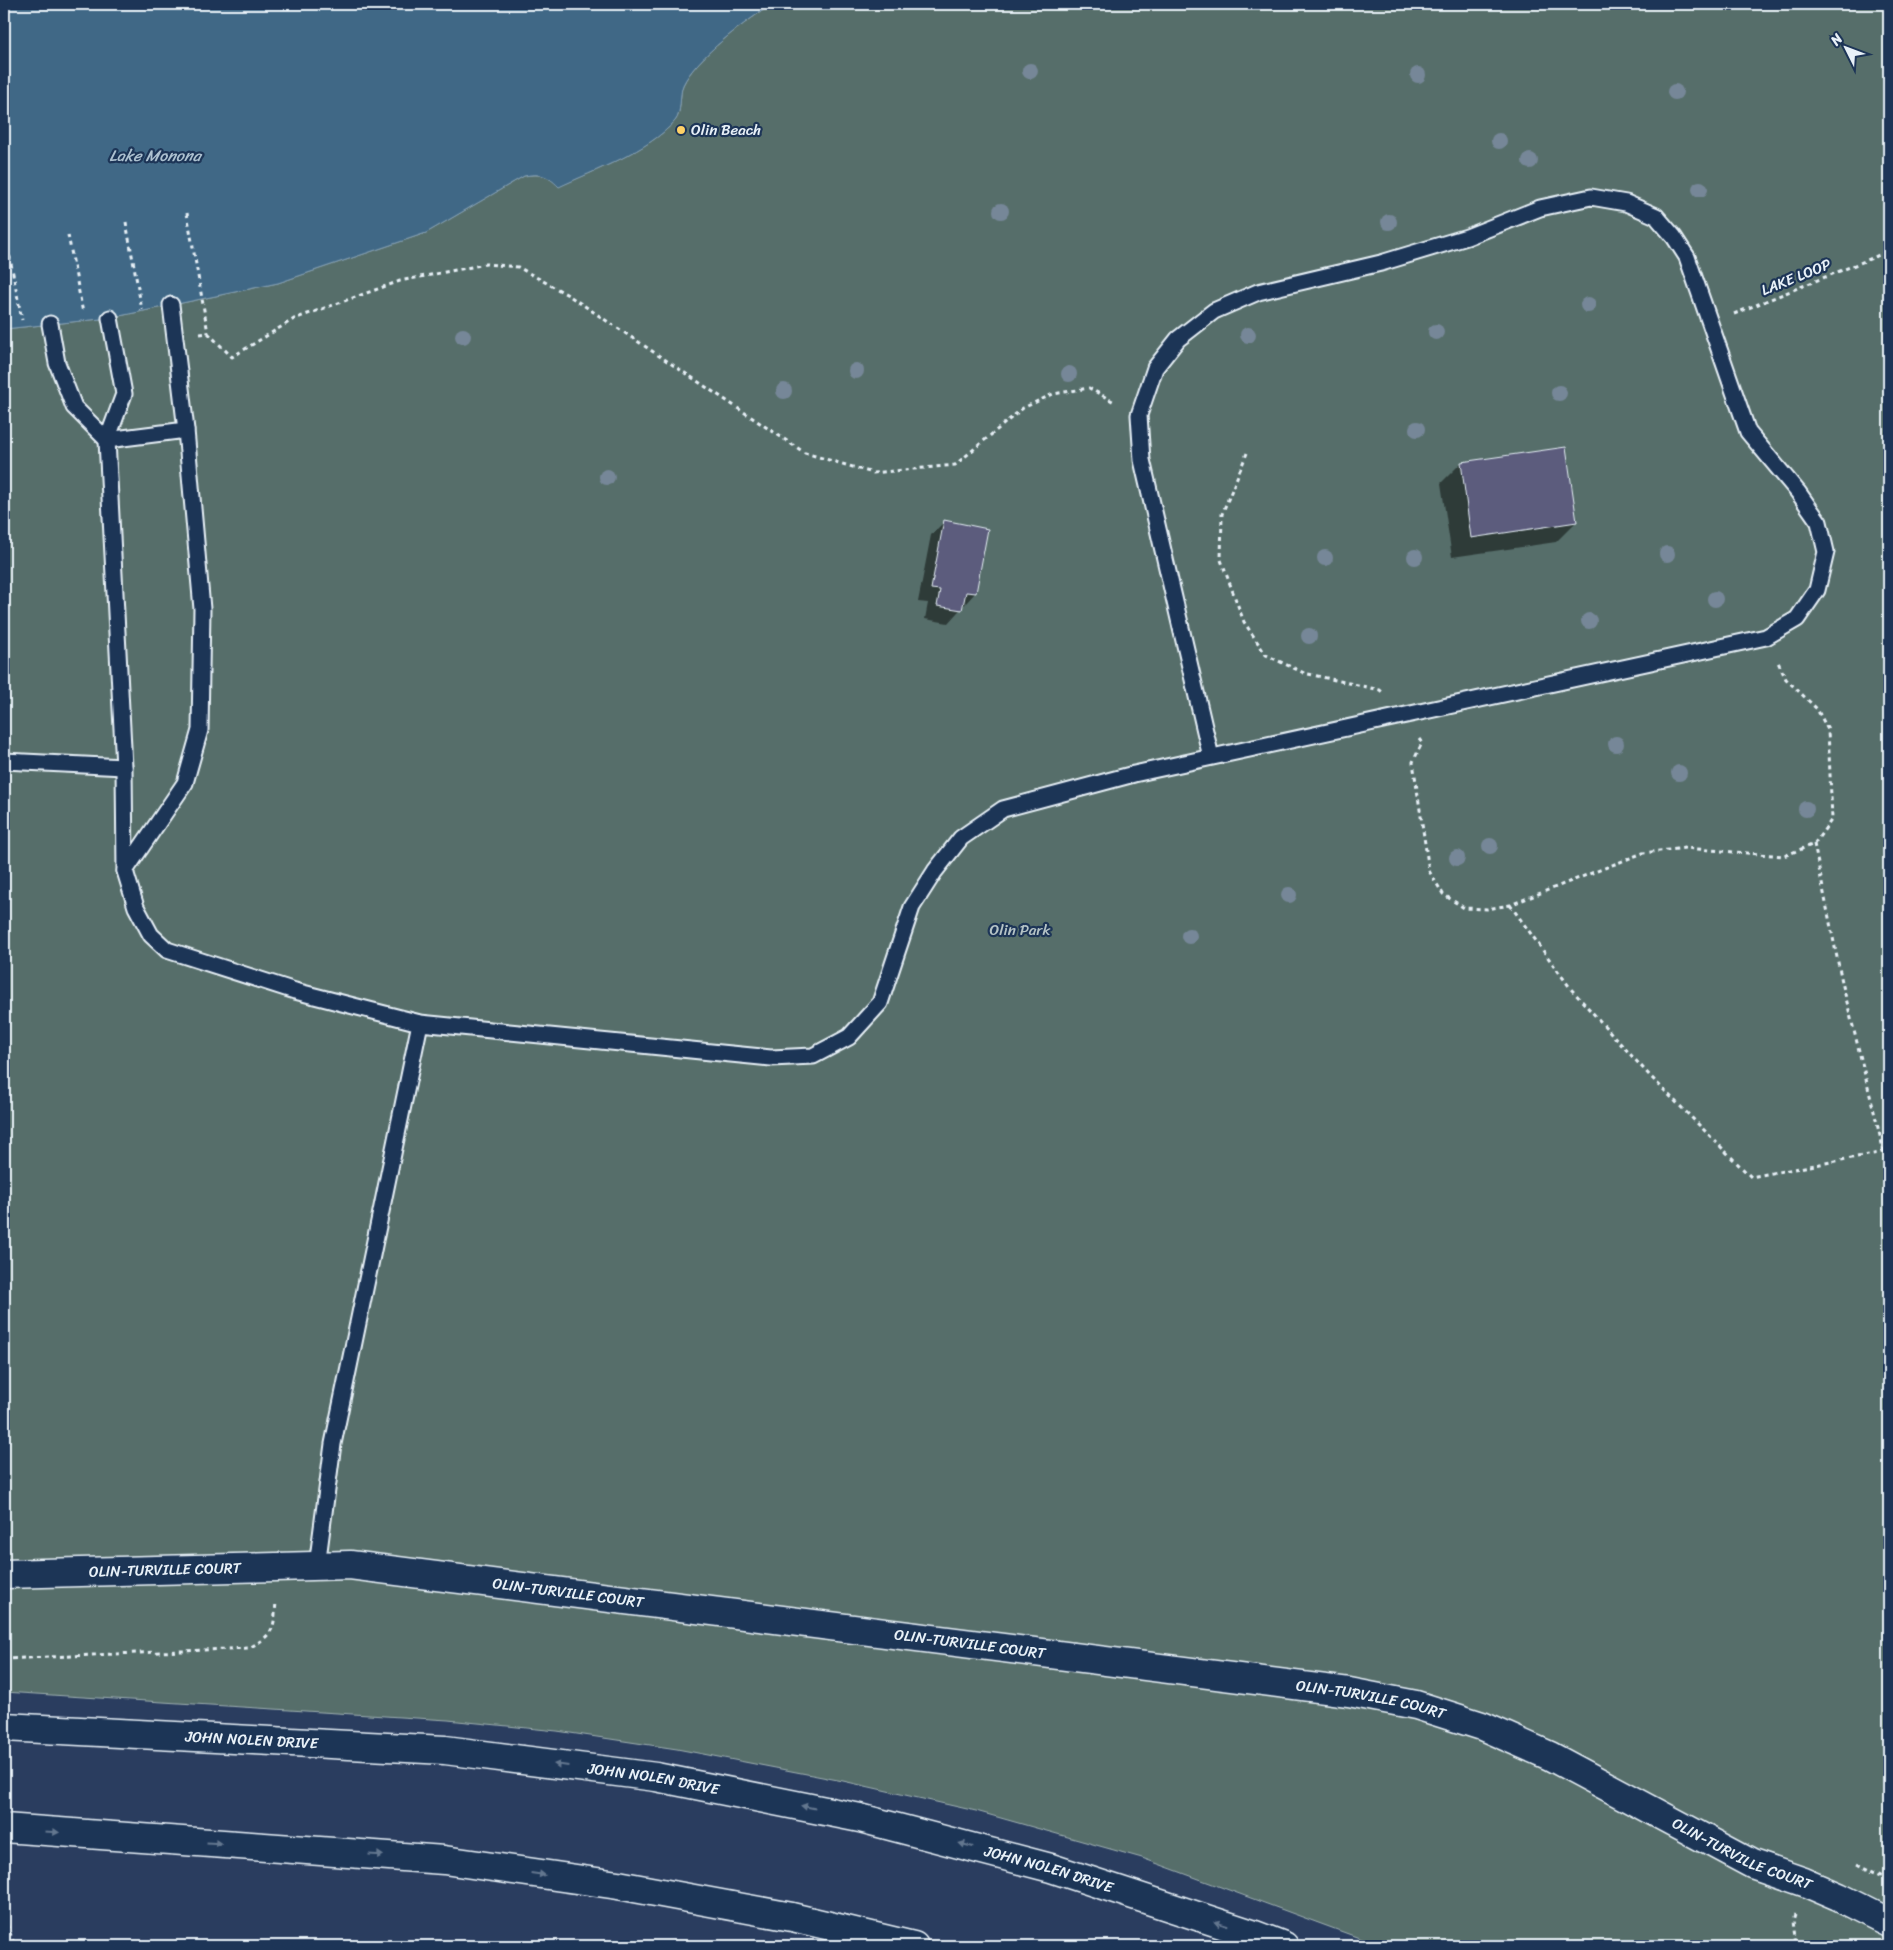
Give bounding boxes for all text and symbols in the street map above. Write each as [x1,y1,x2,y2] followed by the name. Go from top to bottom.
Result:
[1820,22,1870,72] north arrow
[1824,27,1849,52] text: N
[691,117,761,143] place label: Olin Beach
[675,124,687,136] marker: Olin Beach
[109,141,203,170] water label: Lake Monona
[1757,251,1835,303] street label: LAKE LOOP
[990,917,1051,943] park label: Olin Park
[89,1555,243,1585] street label: OLIN-TURVILLE COURT
[491,1570,647,1615] street label: OLIN-TURVILLE COURT
[893,1621,1049,1667] street label: OLIN-TURVILLE COURT
[1295,1672,1451,1727] street label: OLIN-TURVILLE COURT
[184,1723,320,1756] street label: JOHN NOLEN DRIVE
[585,1755,723,1803] street label: JOHN NOLEN DRIVE
[553,1761,569,1769] one-way arrow
[800,1803,815,1811] one-way arrow
[1667,1810,1818,1898] street label: OLIN-TURVILLE COURT
[45,1828,61,1836] one-way arrow
[981,1838,1118,1901] street label: JOHN NOLEN DRIVE
[207,1840,223,1848] one-way arrow
[958,1841,973,1849] one-way arrow
[369,1852,385,1860] one-way arrow
[530,1870,546,1878] one-way arrow
[1214,1919,1229,1927] one-way arrow

